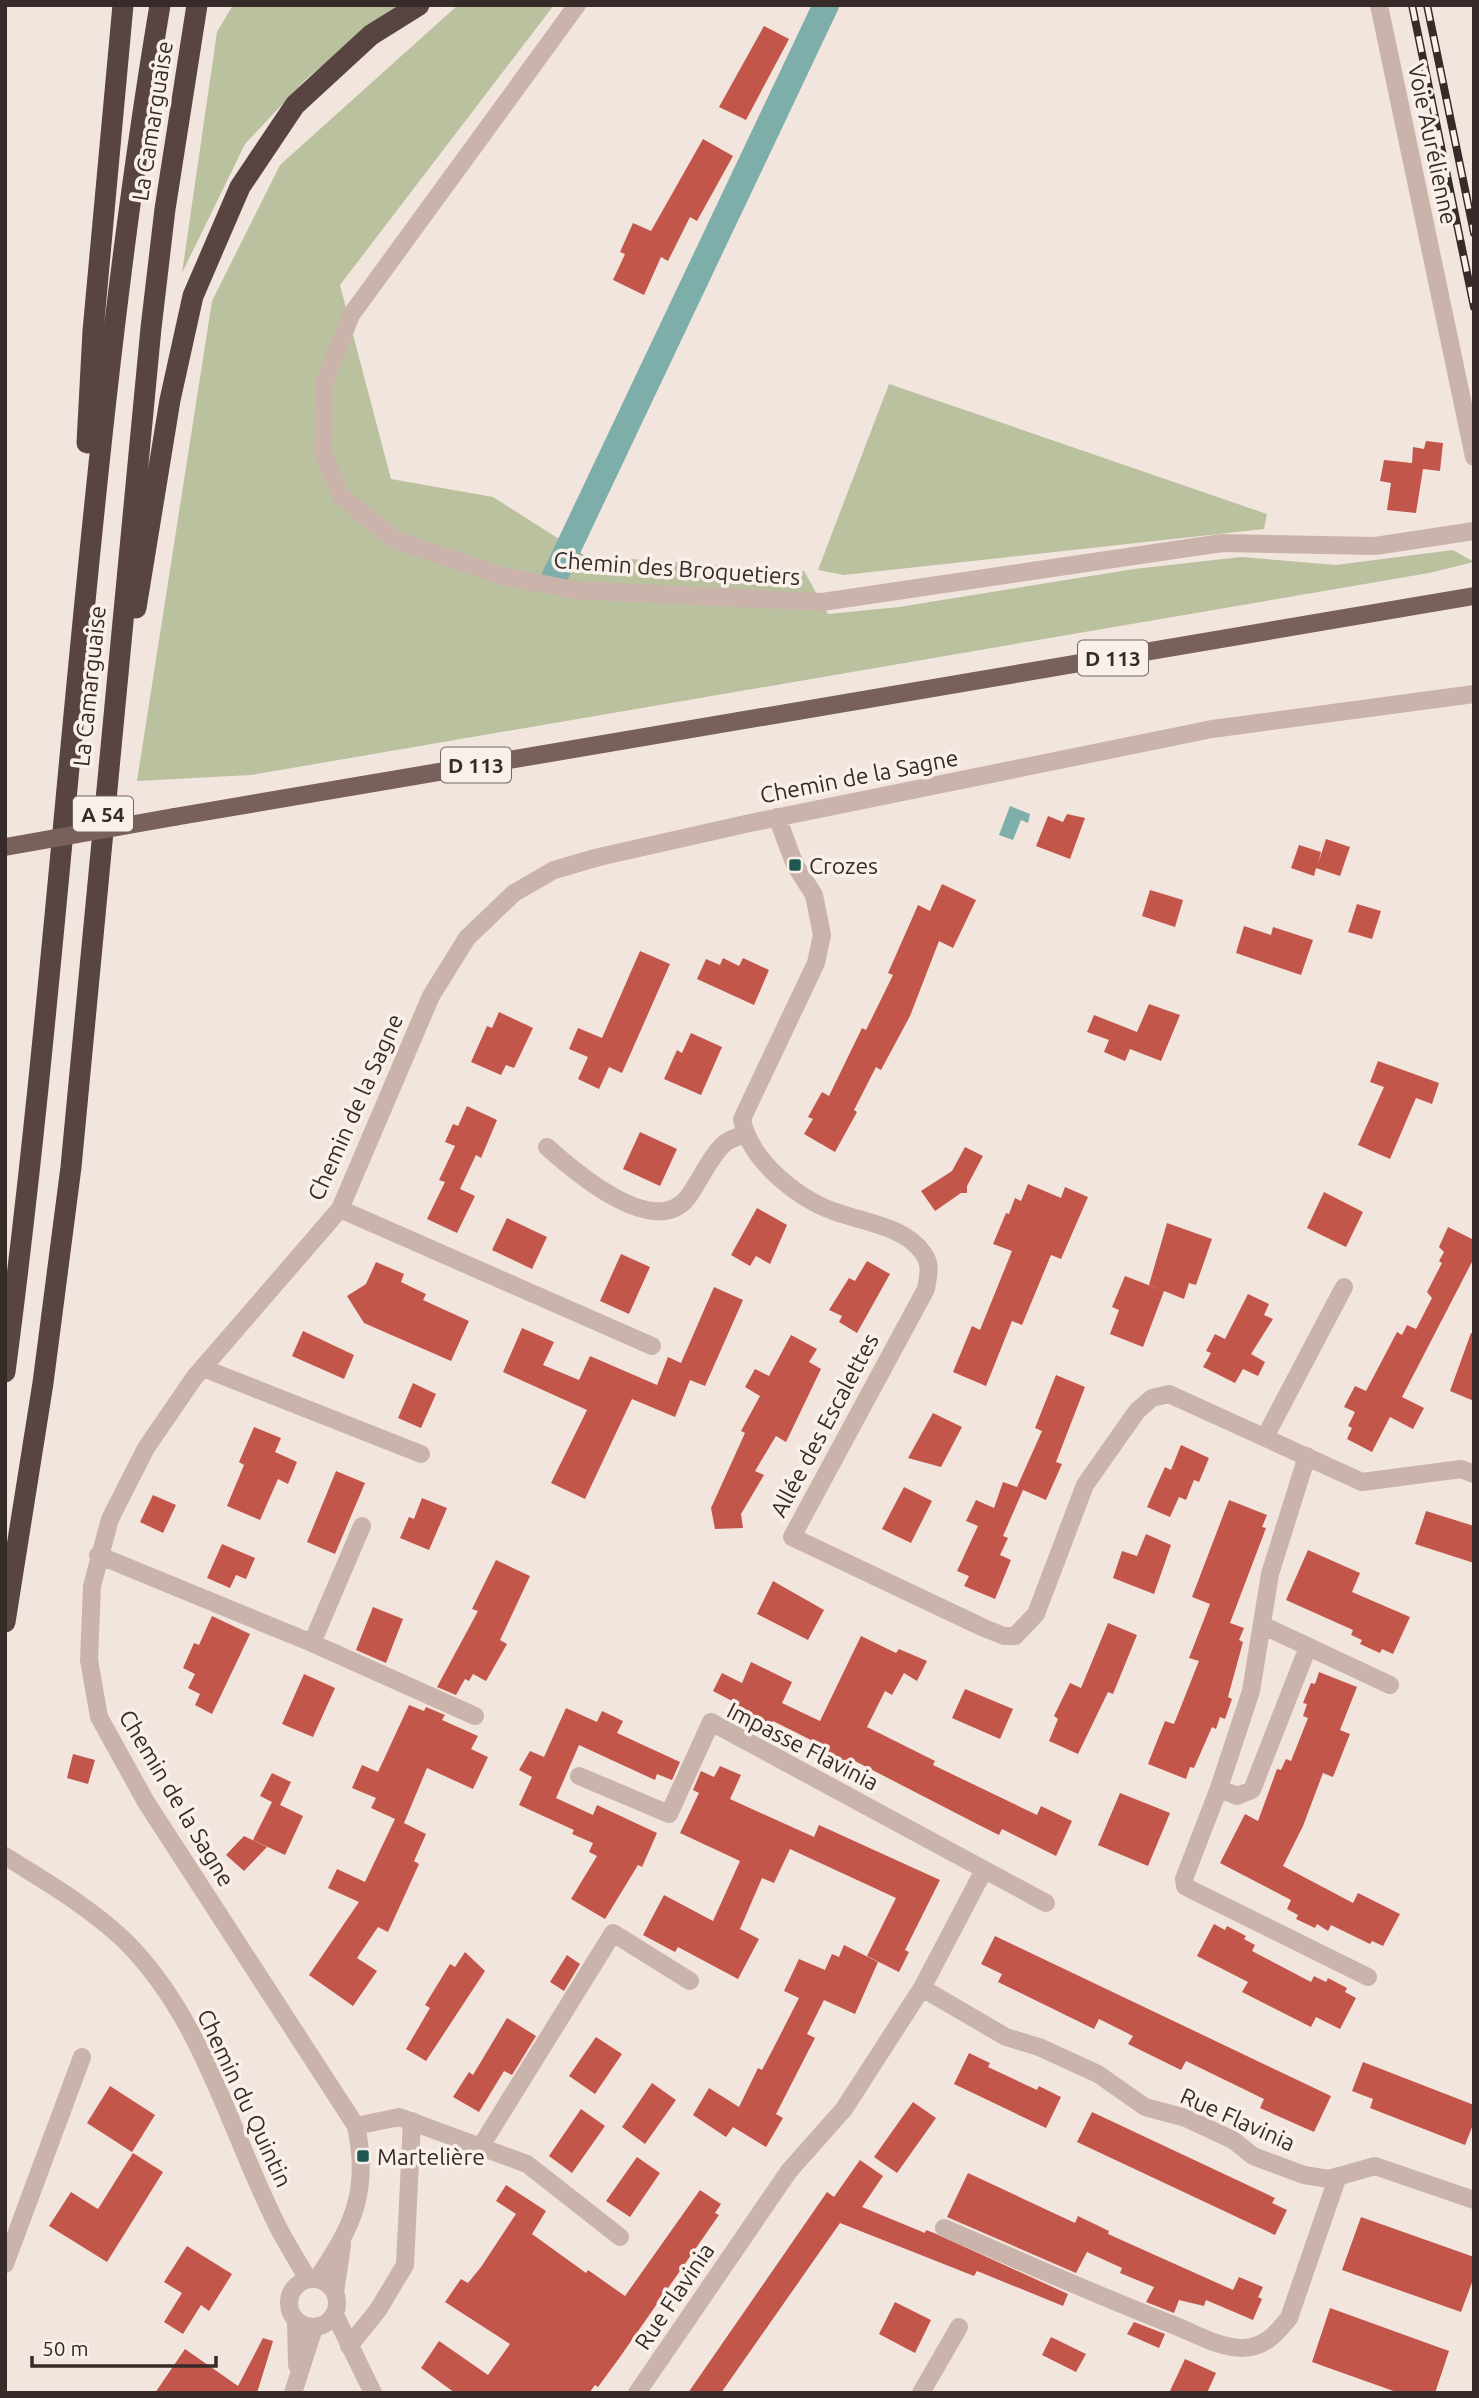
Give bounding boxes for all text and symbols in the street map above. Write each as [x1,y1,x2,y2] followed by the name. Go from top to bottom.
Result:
[127,39,177,203] street label: La Camarguaise
[1404,61,1462,227] street label: Voie Aurélienne
[553,547,801,589] street label: Chemin des Broquetiers
[68,604,110,768] street label: La Camarguaise
[1078,640,1148,676] road number: D 113
[758,745,960,807] street label: Chemin de la Sagne
[441,748,511,782] road number: D 113
[73,796,133,832] road number: A 54
[809,853,878,878] place label: Crozes
[787,857,803,873] marker: Crozes
[303,1010,407,1204] street label: Chemin de la Sagne
[765,1329,883,1521] street label: Allée des Escalettes
[723,1697,883,1795] street label: Impasse Flavinia
[114,1705,240,1891] street label: Chemin de la Sagne
[193,2005,297,2191] street label: Chemin du Quintin
[1177,2083,1299,2155] street label: Rue Flavinia
[377,2144,485,2169] place label: Martelière
[355,2148,371,2164] marker: Martelière
[629,2238,719,2354] street label: Rue Flavinia
[32,2324,215,2368] scale bar
[42,2336,89,2360] text: 50 m

